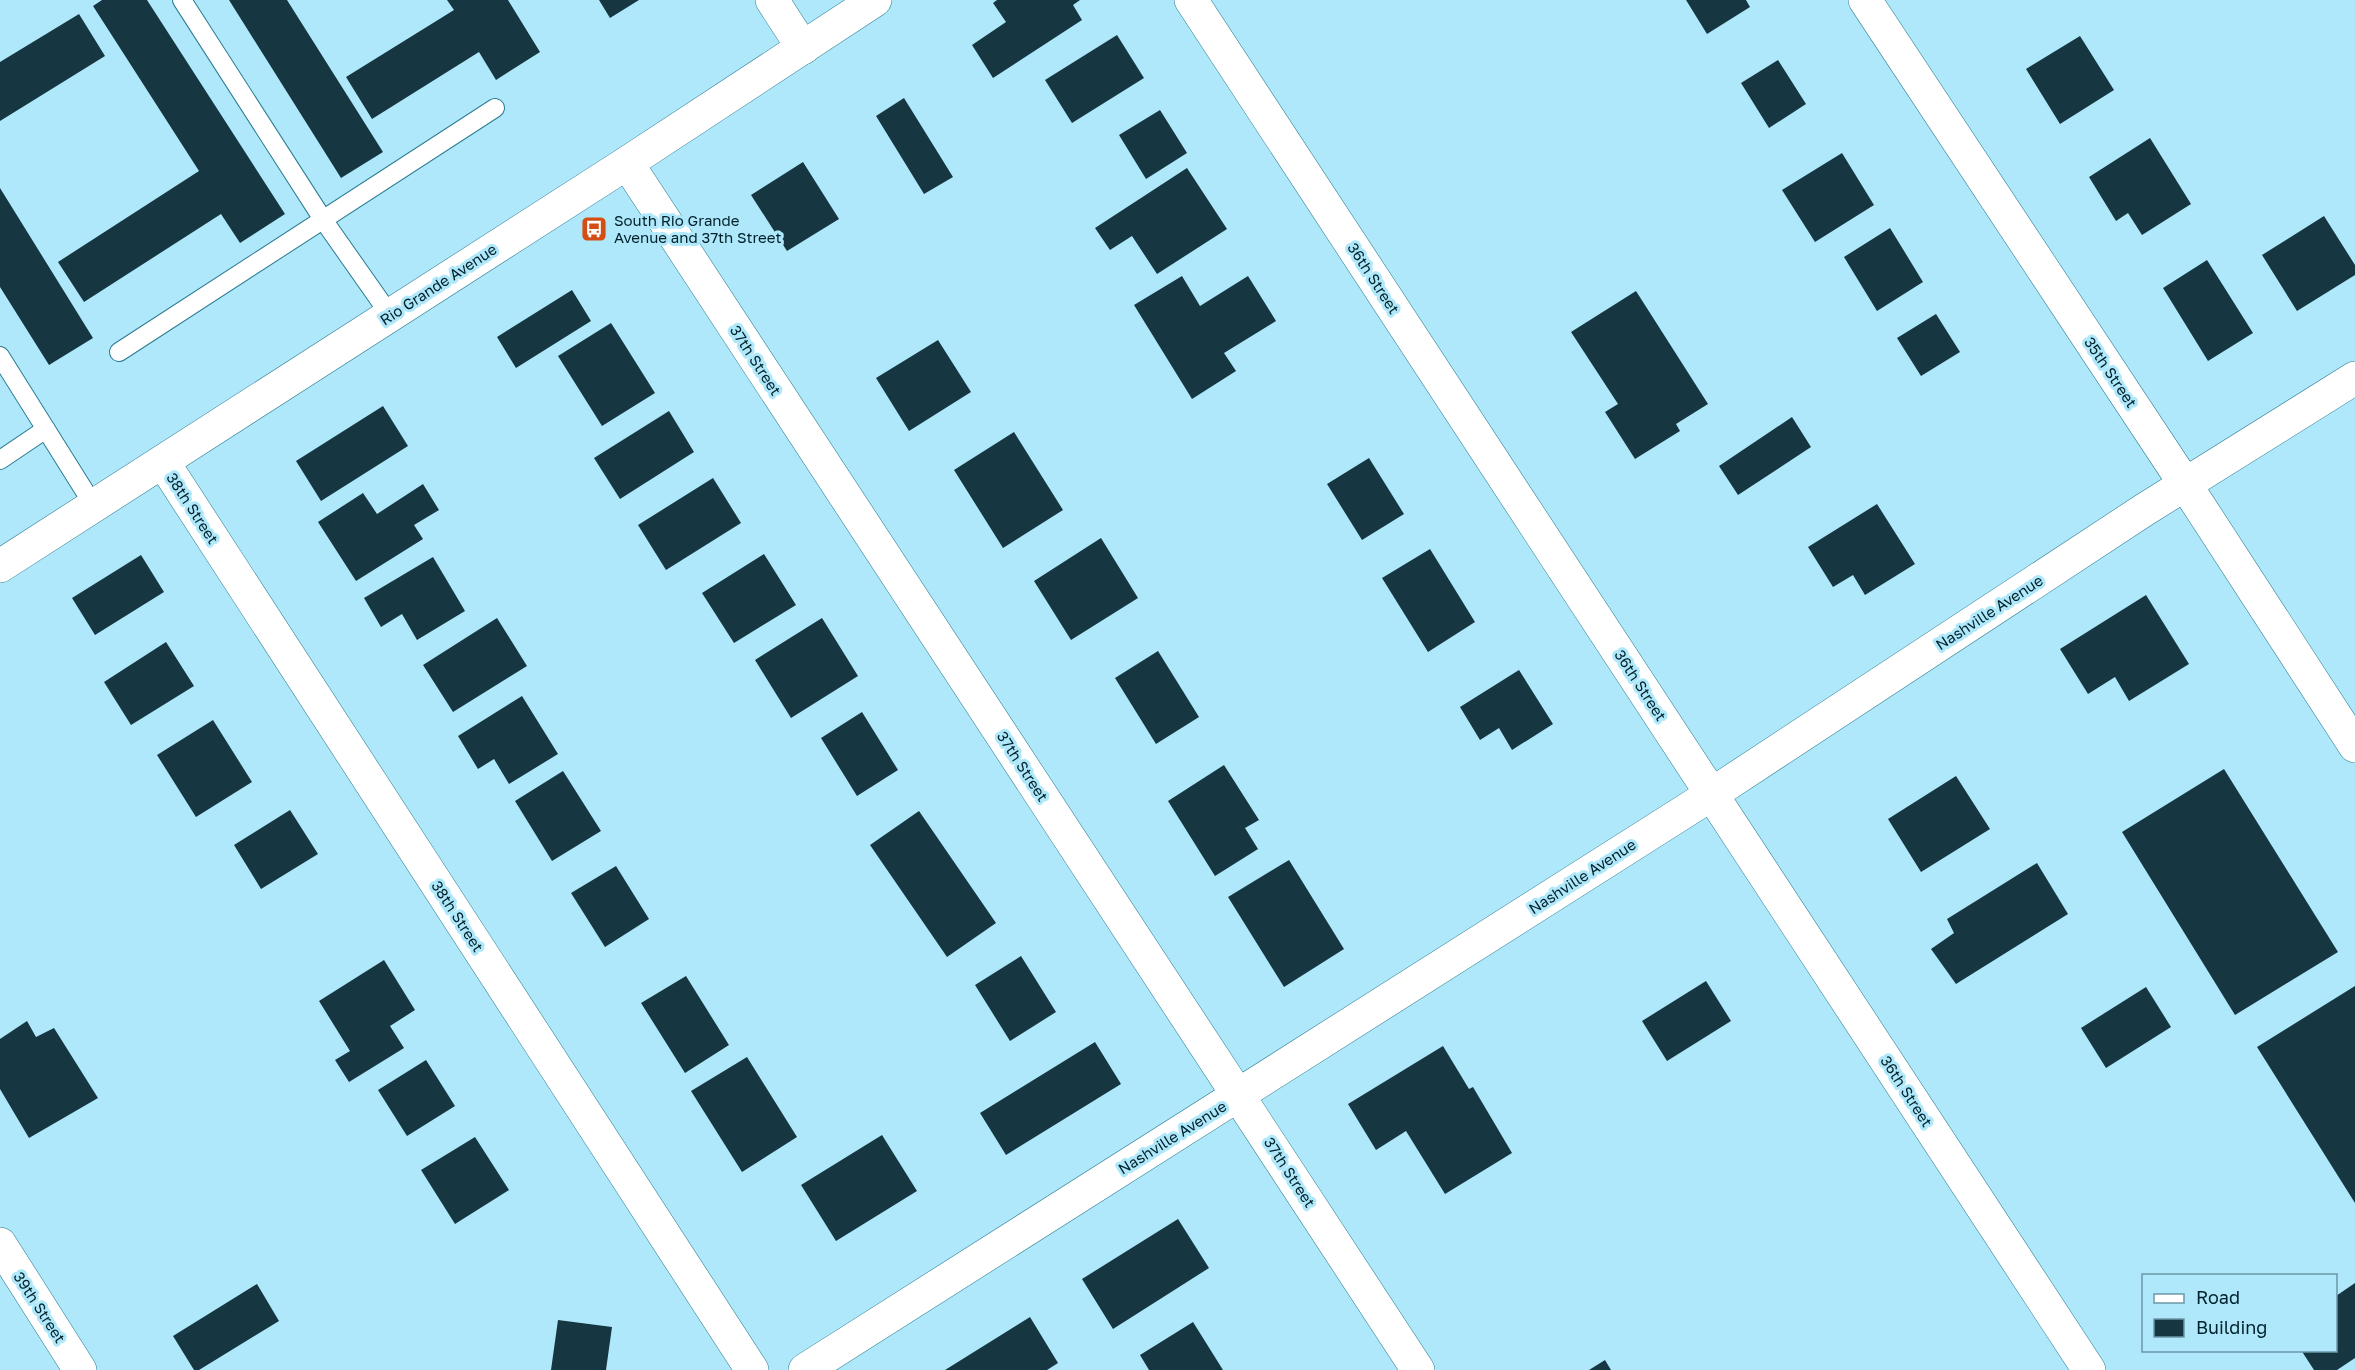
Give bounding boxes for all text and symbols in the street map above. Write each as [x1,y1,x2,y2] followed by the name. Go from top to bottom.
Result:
[614,211,781,246] place label: South Rio Grande Avenue and 37th Street
[579,214,609,244] bus stop icon: South Rio Grande Avenue and 37th Street
[376,239,500,328] street label: Rio Grande Avenue
[1344,239,1404,317] street label: 36th Street
[727,322,785,398] street label: 37th Street
[2081,333,2141,411] street label: 35th Street
[163,469,223,547] street label: 38th Street
[1932,571,2046,653] street label: Nashville Avenue
[1611,646,1671,724] street label: 36th Street
[994,728,1052,804] street label: 37th Street
[1525,835,1639,917] street label: Nashville Avenue
[428,877,488,955] street label: 38th Street
[1877,1052,1937,1130] street label: 36th Street
[1115,1096,1230,1177] street label: Nashville Avenue
[1261,1134,1319,1210] street label: 37th Street
[10,1268,70,1346] street label: 39th Street
[2142,1274,2337,1352] legend
[2196,1286,2240,1308] text: Road
[2196,1316,2267,1338] text: Building

